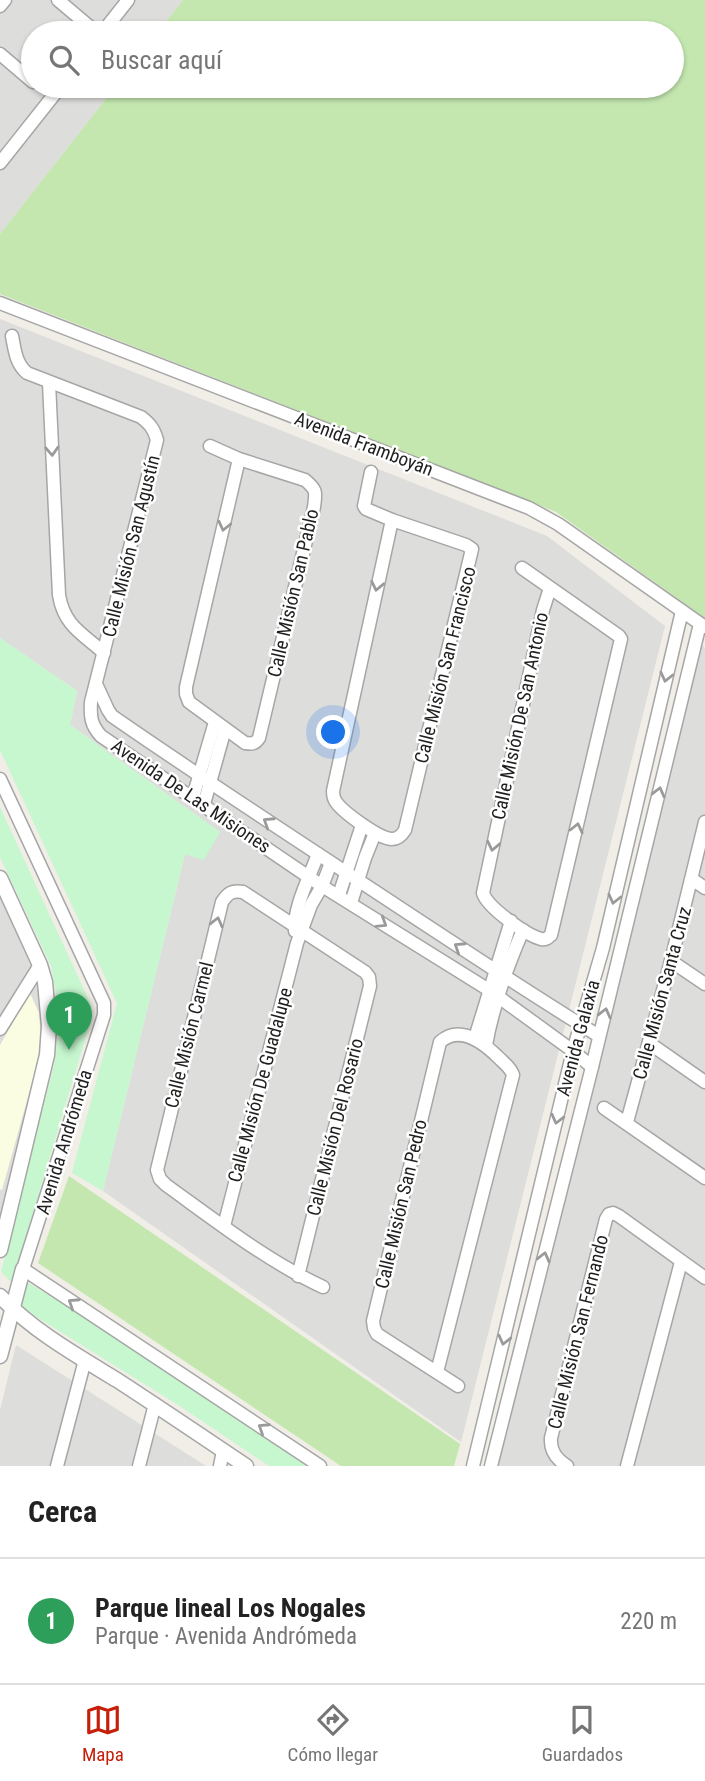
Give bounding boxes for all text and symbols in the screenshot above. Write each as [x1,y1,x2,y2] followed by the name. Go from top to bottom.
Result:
[21,21,684,98] search box
[45,41,83,79] icon: search
[101,45,222,75] text: Buscar aquí
[292,407,436,481] street label: Avenida Framboyán
[45,446,60,457] one-way arrow
[97,453,165,639] street label: Calle Misión San Agustín
[262,507,324,679] street label: Calle Misión San Pablo
[217,520,232,532] one-way arrow
[409,564,481,766] street label: Calle Misión San Francisco
[371,580,386,592] one-way arrow
[487,610,553,822] street label: Calle Misión De San Antonio
[660,671,675,683] one-way arrow
[316,715,350,749] your location
[107,734,275,858] street label: Avenida De Las Misiones
[651,786,665,798] one-way arrow
[263,817,276,830] one-way arrow
[568,822,583,834] one-way arrow
[486,840,501,852] one-way arrow
[608,893,622,905] one-way arrow
[628,904,696,1082] street label: Calle Misión Santa Cruz
[375,915,388,928] one-way arrow
[209,916,223,928] one-way arrow
[453,942,466,955] one-way arrow
[160,959,218,1111] street label: Calle Misión Carmel
[551,977,605,1099] street label: Avenida Galaxia
[223,985,297,1185] street label: Calle Misión De Guadalupe
[46,992,92,1050] pin: 1
[597,1007,611,1019] one-way arrow
[302,1036,368,1218] street label: Calle Misión Del Rosario
[31,1067,97,1217] street label: Avenida Andrómeda
[551,1113,565,1125] one-way arrow
[370,1117,432,1291] street label: Calle Misión San Pedro
[543,1233,613,1431] street label: Calle Misión San Fernando
[536,1251,550,1263] one-way arrow
[68,1299,81,1311] one-way arrow
[497,1334,512,1346] one-way arrow
[258,1424,271,1437] one-way arrow
[28,1494,97,1529] text: Cerca
[95,1593,366,1623] text: Parque lineal Los Nogales
[45,1608,57,1635] text: 1
[620,1608,677,1635] text: 220 m
[95,1623,357,1650] text: Parque · Avenida Andrómeda
[82,1701,124,1766] tab: Mapa
[288,1701,378,1766] tab: Cómo llegar
[542,1701,623,1766] tab: Guardados

